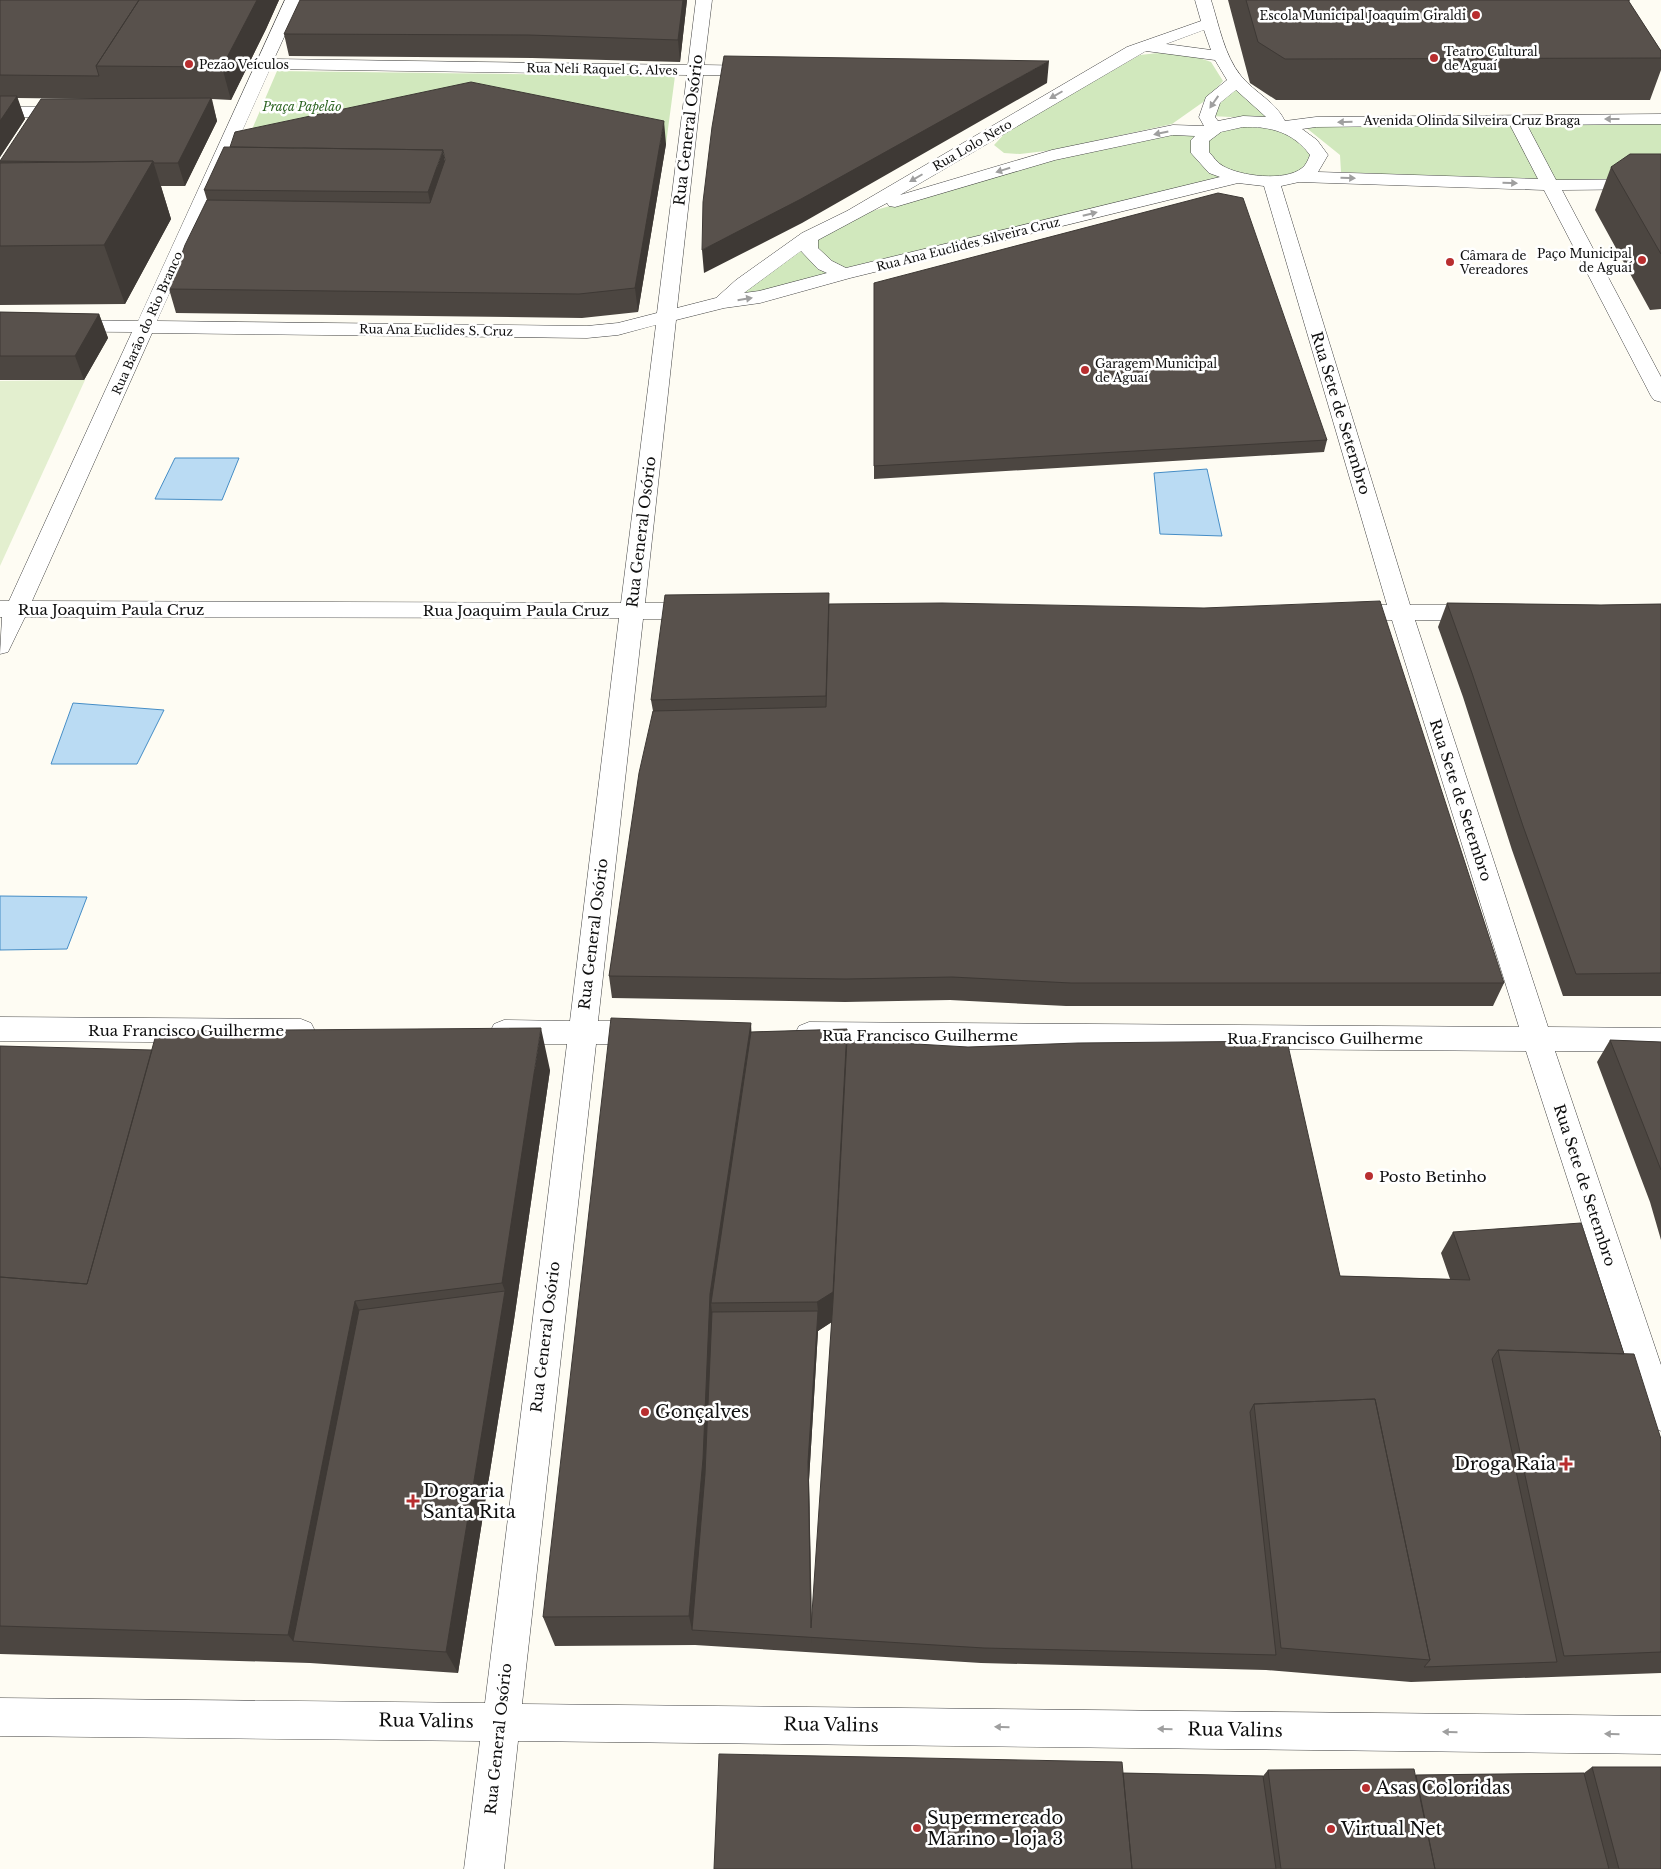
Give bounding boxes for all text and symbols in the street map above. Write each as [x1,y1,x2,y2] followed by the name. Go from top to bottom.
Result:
[1260,8,1466,23] place label: Escola Municipal Joaquim Giraldi
[1470,9,1482,21] marker: Escola Municipal Joaquim Giraldi
[1444,44,1538,73] place label: Teatro Cultural de Aguaí
[1428,52,1440,64] marker: Teatro Cultural de Aguaí
[669,53,707,207] street label: Rua General Osório
[199,57,289,72] place label: Pezão Veículos
[183,58,195,70] marker: Pezão Veículos
[526,60,678,78] street label: Rua Neli Raquel G. Alves
[1049,91,1063,100] one-way arrow
[1210,95,1219,109] one-way arrow
[262,99,341,114] park label: Praça Papelão
[1363,113,1581,128] street label: Avenida Olinda Silveira Cruz Braga
[1604,115,1620,123] one-way arrow
[930,116,1014,174] street label: Rua Lolo Neto
[1337,118,1353,126] one-way arrow
[1153,129,1169,137] one-way arrow
[995,166,1010,174] one-way arrow
[909,173,922,182] one-way arrow
[1340,174,1356,182] one-way arrow
[1502,180,1518,188] one-way arrow
[1082,210,1097,218] one-way arrow
[875,214,1062,274] street label: Rua Ana Euclides Silveira Cruz
[1537,246,1633,275] place label: Paço Municipal de Aguaí
[1459,248,1528,277] place label: Câmara de Vereadores
[109,249,185,397] street label: Rua Barão do Rio Branco
[1636,254,1648,266] marker: Paço Municipal de Aguaí
[1444,256,1456,268] marker: Câmara de Vereadores
[738,294,754,302] one-way arrow
[359,321,513,339] street label: Rua Ana Euclides S. Cruz
[1307,329,1375,497] street label: Rua Sete de Setembro
[1095,356,1217,385] place label: Garagem Municipal de Aguaí
[1079,364,1091,376] marker: Garagem Municipal de Aguaí
[622,455,660,609] street label: Rua General Osório
[18,600,204,619] street label: Rua Joaquim Paula Cruz
[423,601,609,620] street label: Rua Joaquim Paula Cruz
[1426,716,1496,884] street label: Rua Sete de Setembro
[574,857,612,1011] street label: Rua General Osório
[88,1021,284,1040] street label: Rua Francisco Guilherme
[822,1026,1018,1045] street label: Rua Francisco Guilherme
[1227,1029,1423,1048] street label: Rua Francisco Guilherme
[1550,1101,1620,1269] street label: Rua Sete de Setembro
[1379,1167,1487,1186] place label: Posto Betinho
[1363,1170,1375,1182] marker: Posto Betinho
[526,1260,564,1414] street label: Rua General Osório
[655,1401,749,1423] place label: Gonçalves
[639,1406,651,1418] marker: Gonçalves
[1454,1453,1556,1475] place label: Droga Raia
[1560,1458,1572,1470] marker: Droga Raia
[423,1480,516,1523] place label: Drogaria Santa Rita
[407,1495,419,1507] marker: Drogaria Santa Rita
[481,1662,515,1816] street label: Rua General Osório
[378,1709,474,1733] street label: Rua Valins
[783,1713,879,1737] street label: Rua Valins
[1187,1718,1283,1742] street label: Rua Valins
[994,1723,1010,1731] one-way arrow
[1157,1725,1173,1733] one-way arrow
[1442,1728,1458,1736] one-way arrow
[1604,1730,1620,1738] one-way arrow
[1375,1777,1510,1799] place label: Asas Coloridas
[1360,1782,1372,1794] marker: Asas Coloridas
[927,1807,1063,1850] place label: Supermercado Marino - loja 3
[1340,1818,1443,1840] place label: Virtual Net
[911,1822,923,1834] marker: Supermercado Marino - loja 3
[1325,1823,1337,1835] marker: Virtual Net

